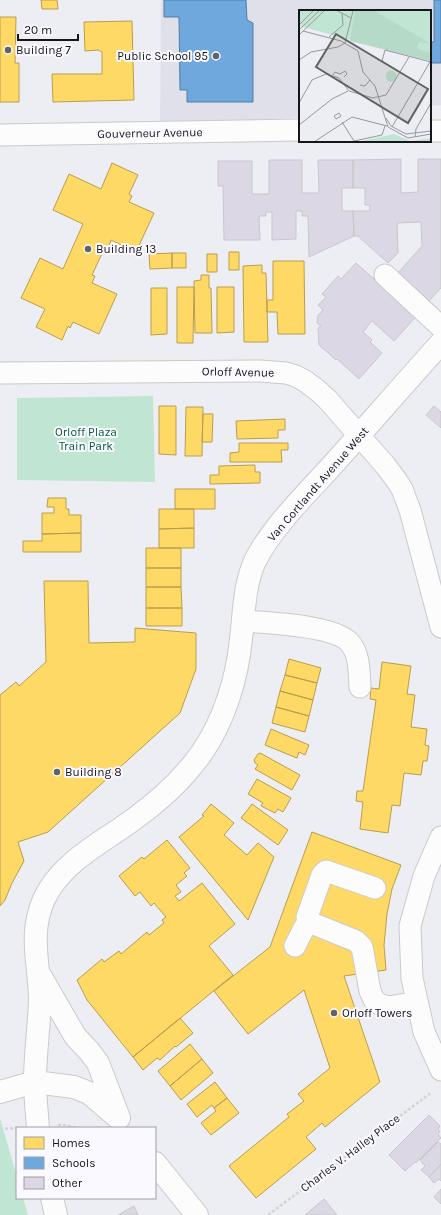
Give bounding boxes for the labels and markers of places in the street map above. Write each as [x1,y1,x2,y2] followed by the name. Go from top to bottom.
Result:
[16,43,71,57] place label: Building 7
[3,45,13,55] marker: Building 7
[117,49,208,63] place label: Public School 95
[211,51,221,61] marker: Public School 95
[96,242,156,256] place label: Building 13
[83,244,93,254] marker: Building 13
[65,765,122,779] place label: Building 8
[52,767,62,777] marker: Building 8
[342,1006,412,1020] place label: Orloff Towers
[329,1008,339,1018] marker: Orloff Towers

